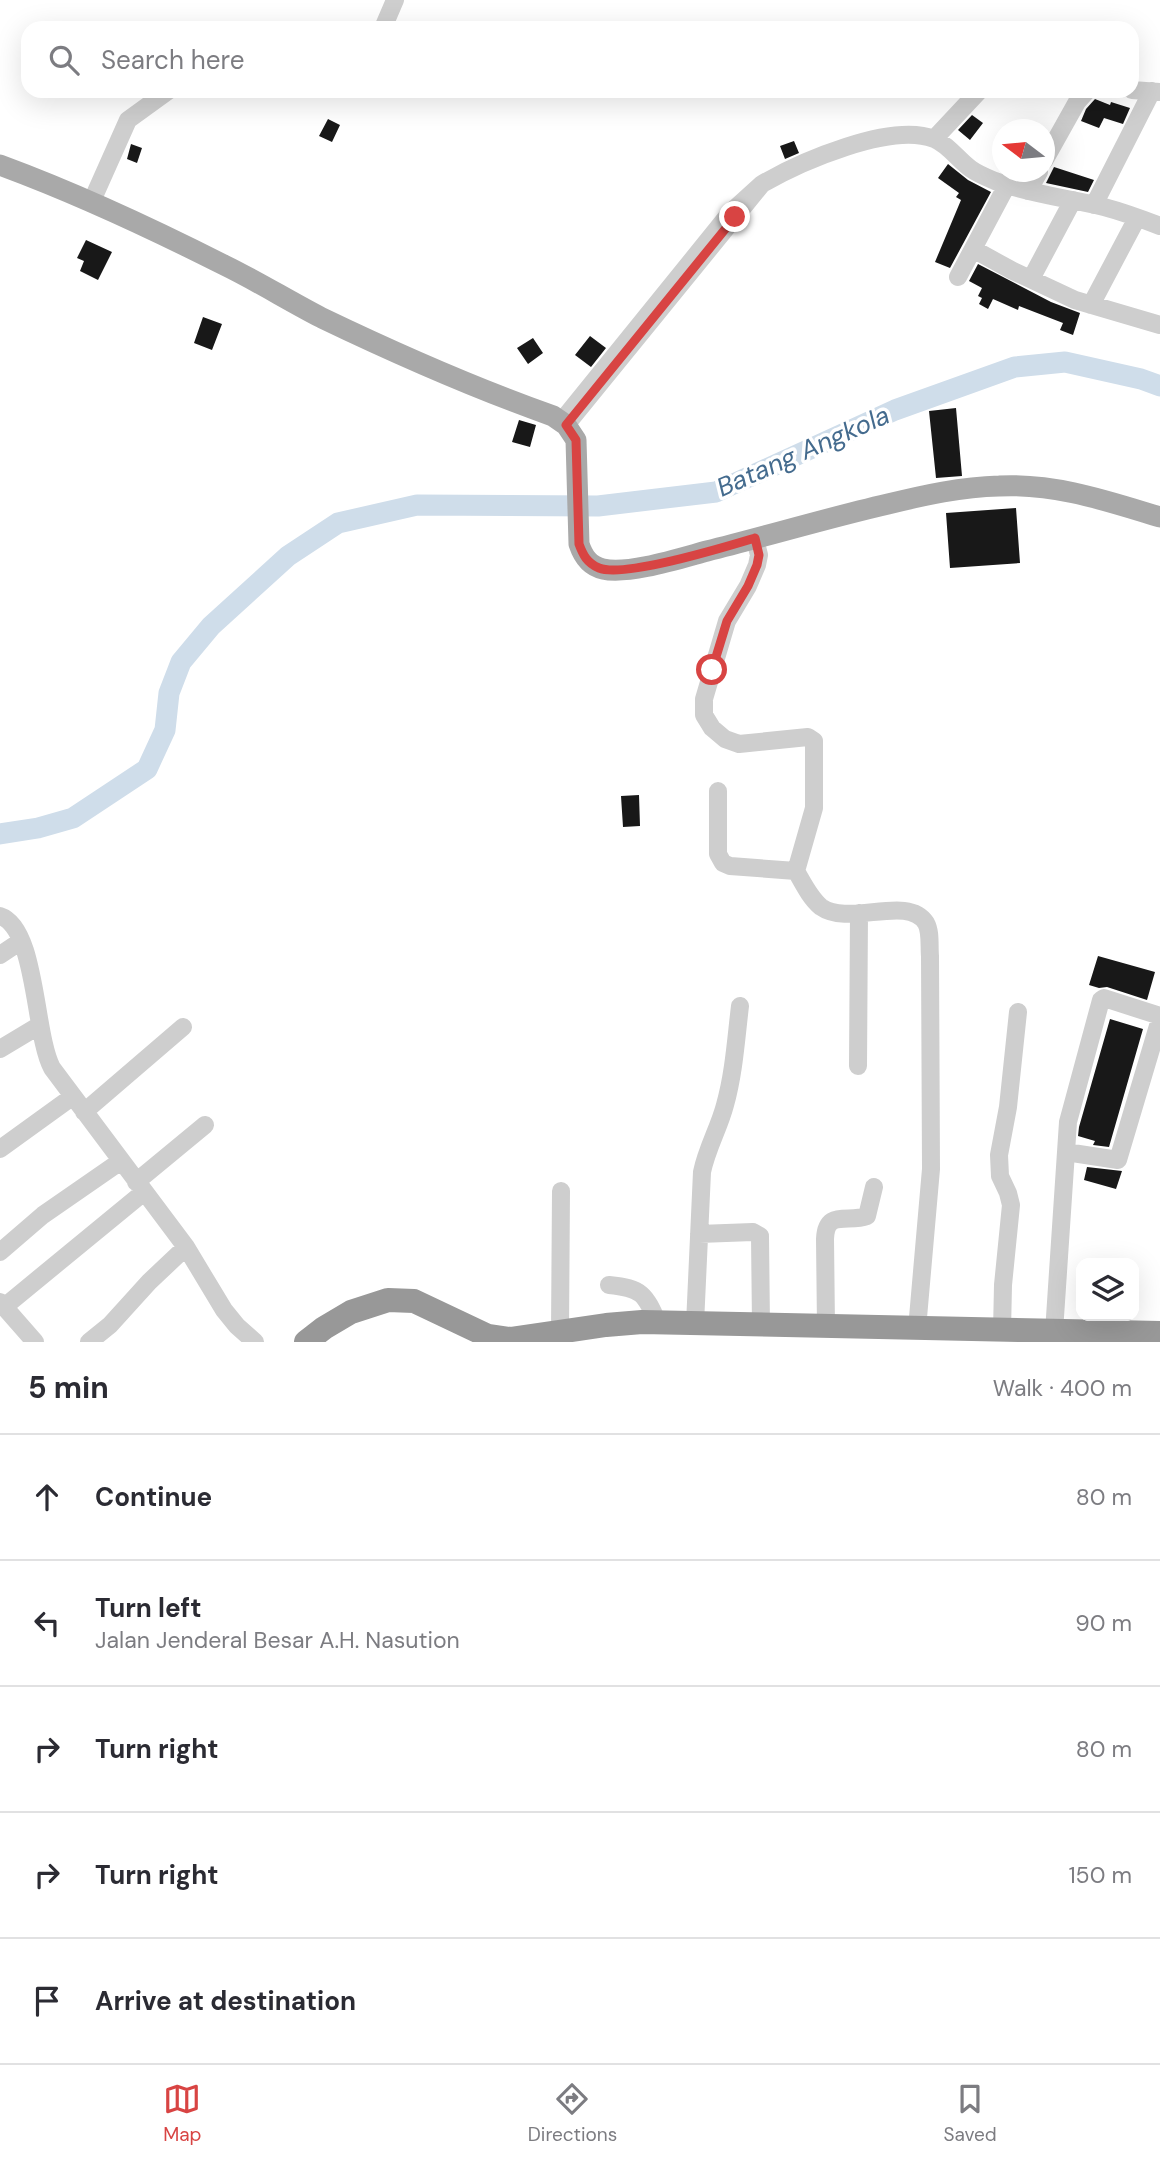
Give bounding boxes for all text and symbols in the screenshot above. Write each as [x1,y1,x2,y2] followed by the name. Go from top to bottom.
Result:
[21,21,1139,98] search box
[45,41,83,79] icon: search
[101,43,244,77] text: Search here
[992,119,1055,182] north arrow
[719,201,750,232] route end
[711,398,895,504] water label: Batang Angkola
[696,654,727,685] route start
[1076,1258,1139,1321] map controls
[1076,1258,1139,1321] button: layers
[28,1368,109,1407] text: 5 min
[993,1373,1132,1403] text: Walk · 400 m
[28,1478,66,1516] icon: ahead
[95,1480,212,1514] text: Continue
[1076,1482,1132,1512] text: 80 m
[95,1591,202,1625] text: Turn left
[28,1604,66,1642] icon: left
[1075,1608,1132,1638] text: 90 m
[95,1625,460,1655] text: Jalan Jenderal Besar A.H. Nasution
[28,1730,66,1768] icon: right
[95,1732,219,1766] text: Turn right
[1076,1734,1132,1764] text: 80 m
[28,1856,66,1894] icon: right
[95,1858,219,1892] text: Turn right
[1068,1860,1132,1890] text: 150 m
[28,1982,66,2020] icon: arrive
[95,1984,356,2018] text: Arrive at destination
[163,2080,201,2147] tab: Map
[528,2080,617,2147] tab: Directions
[944,2080,997,2147] tab: Saved

